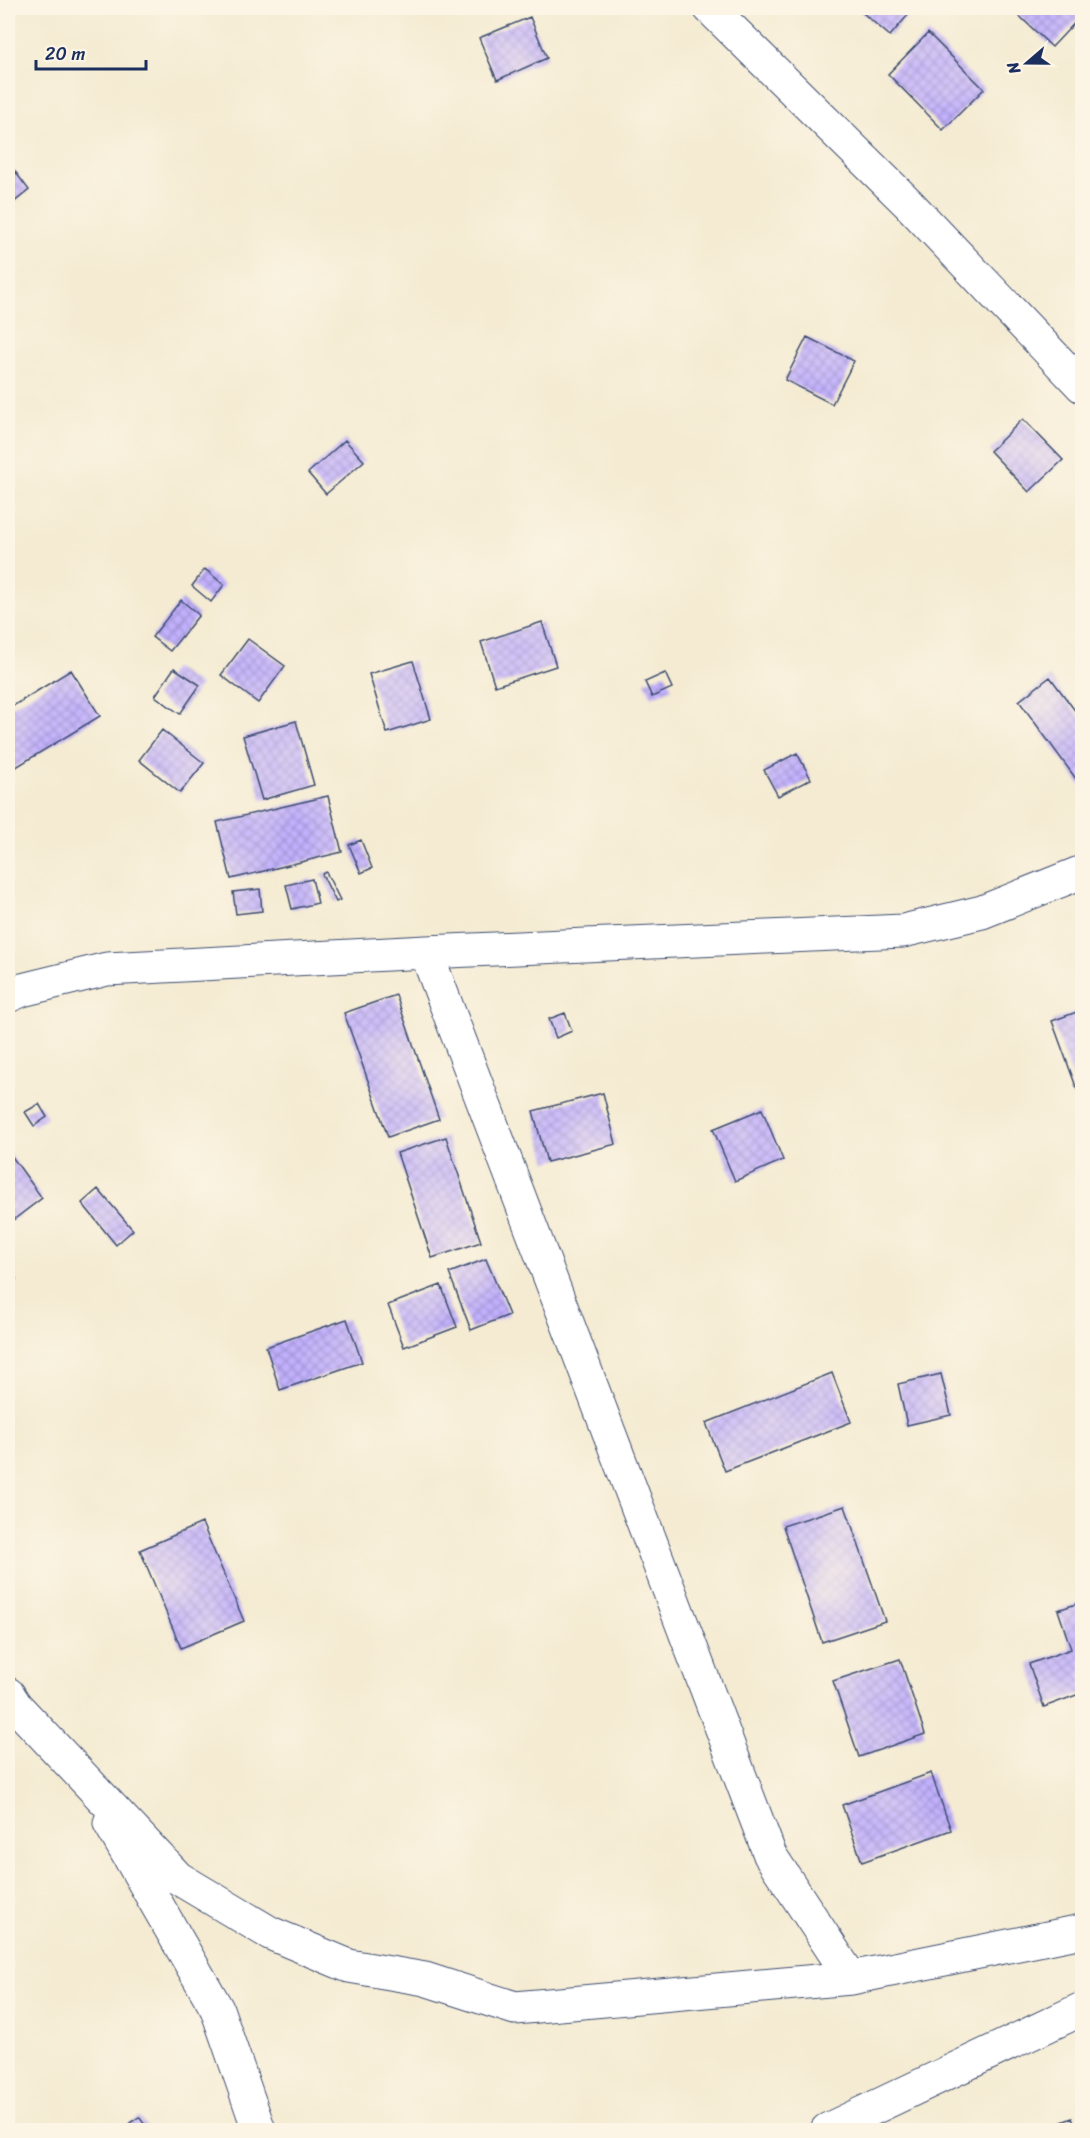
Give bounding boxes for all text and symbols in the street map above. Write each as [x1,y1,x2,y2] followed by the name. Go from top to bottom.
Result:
[36,33,146,71] scale bar
[997,33,1057,93] north arrow
[45,38,85,70] text: 20 m
[998,57,1029,79] text: N

